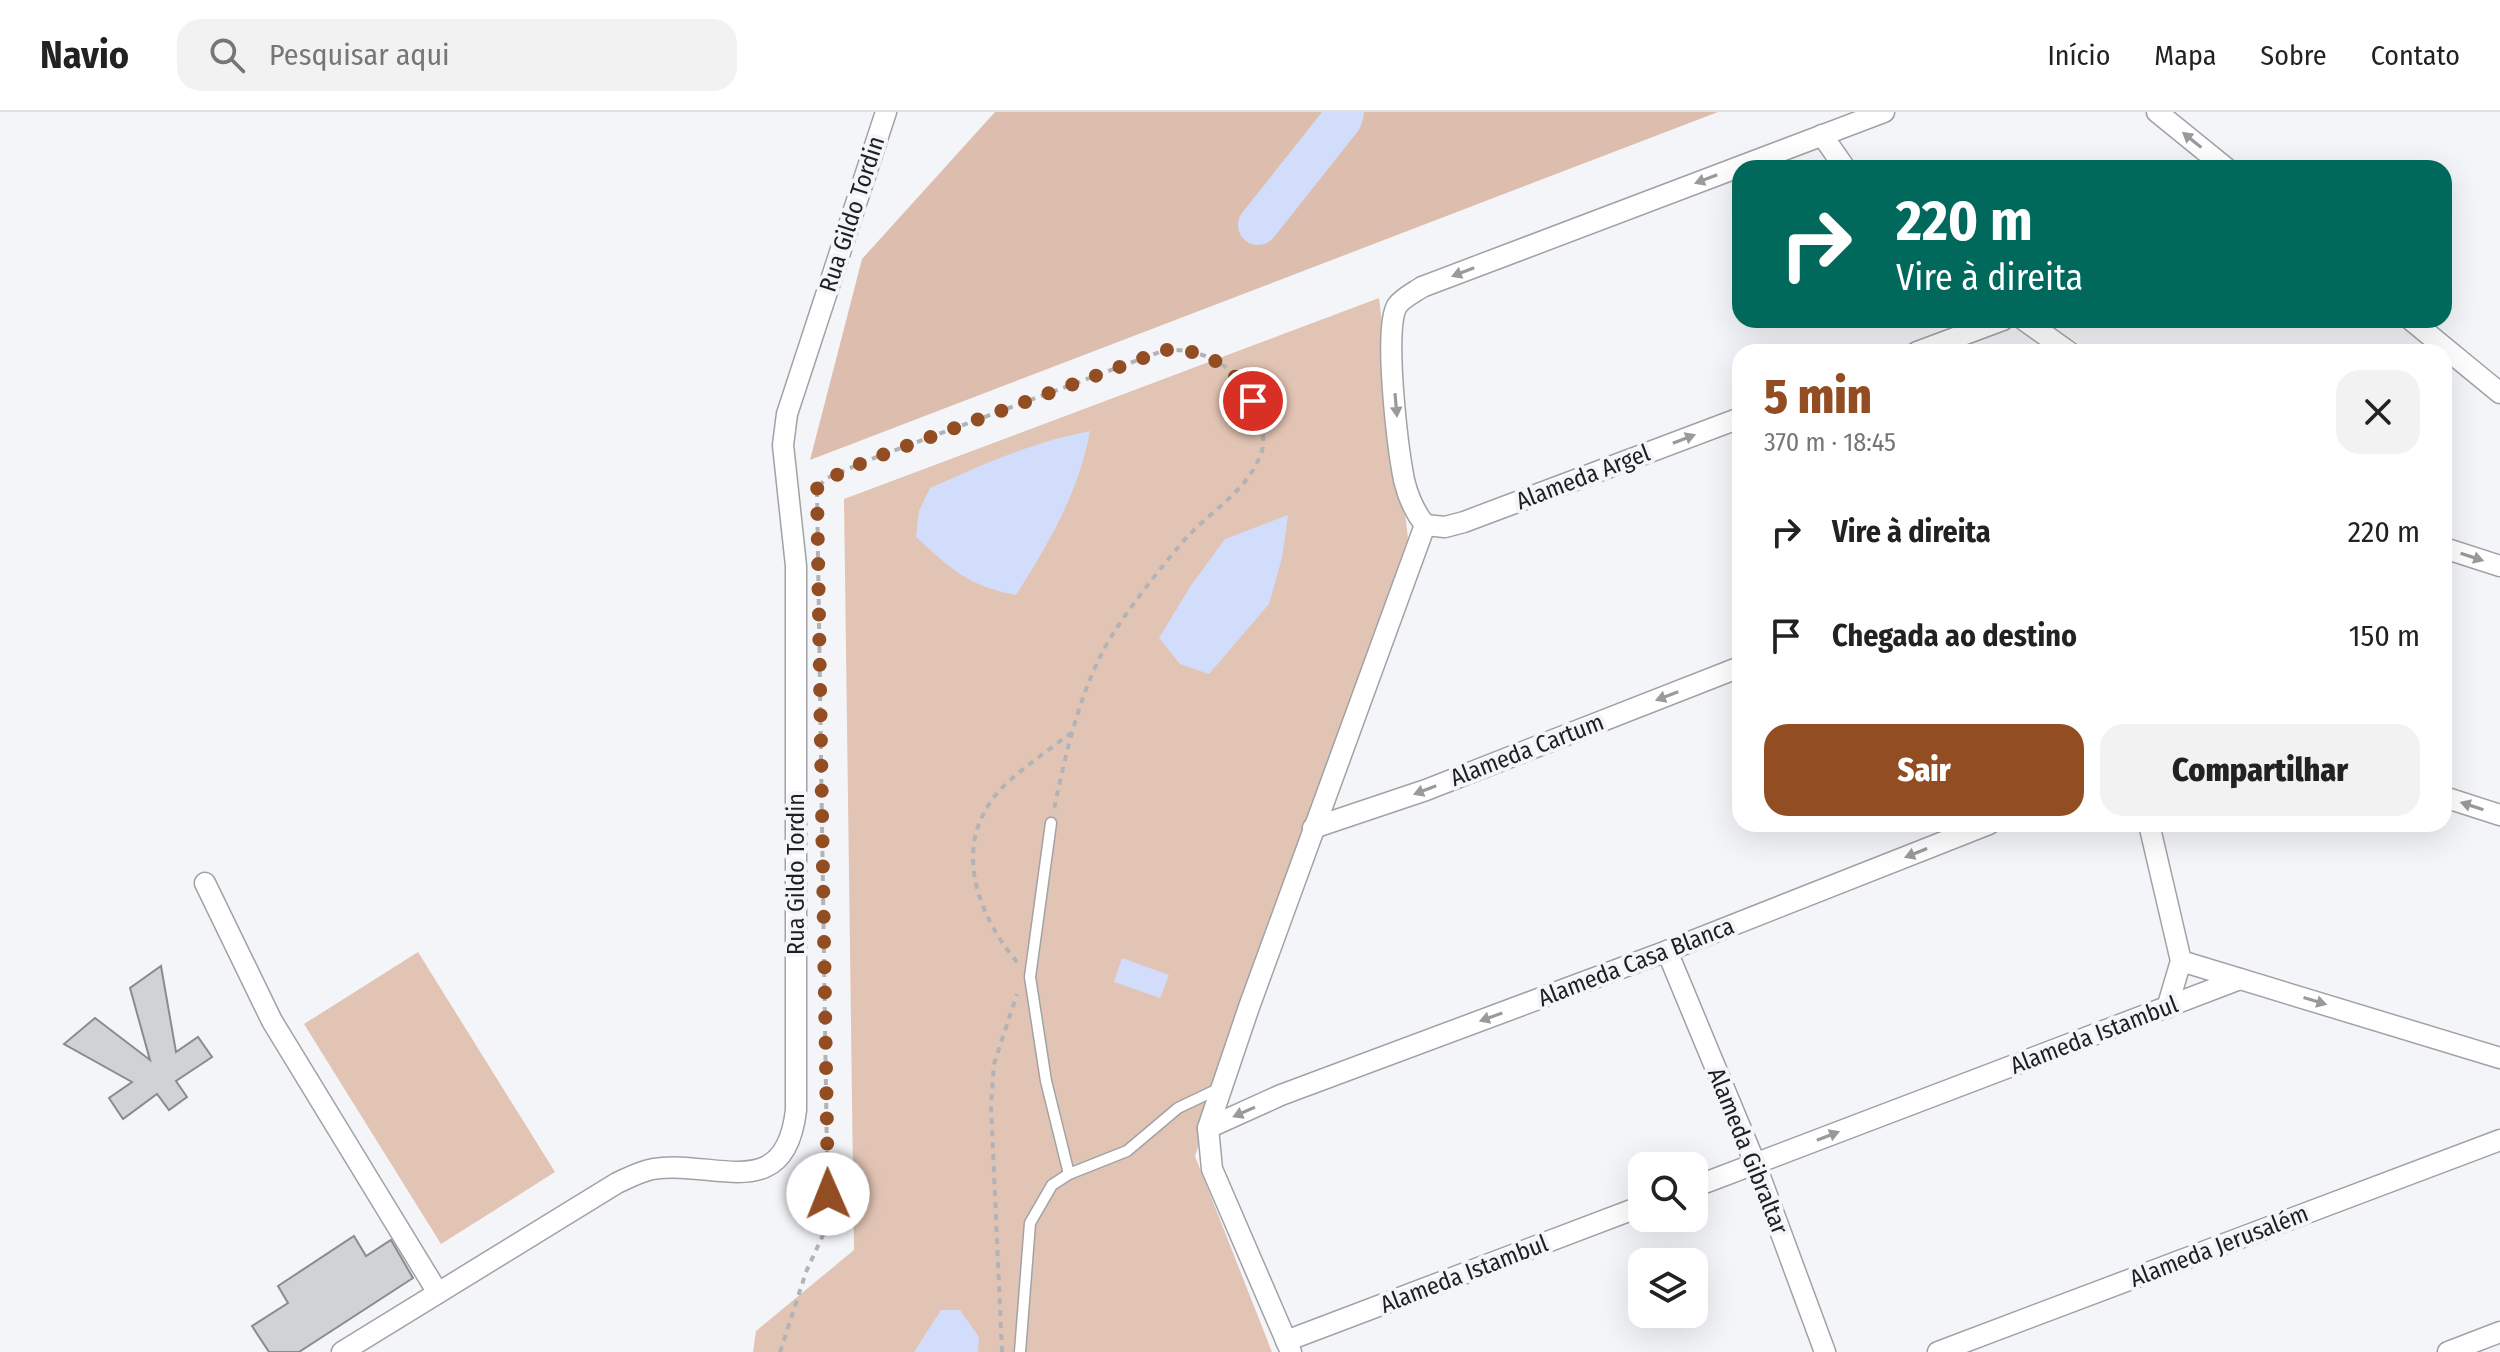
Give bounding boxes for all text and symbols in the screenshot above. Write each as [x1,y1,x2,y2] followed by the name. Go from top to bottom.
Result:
[177,19,737,91] search box
[40,32,129,78] text: Navio
[205,33,249,77] icon: search
[269,37,450,73] text: Pesquisar aqui
[2047,39,2110,72] text: Início
[2154,39,2216,72] text: Mapa
[2260,39,2327,72] text: Sobre
[2371,39,2460,72] text: Contato
[2182,132,2202,149] one-way arrow
[814,133,890,295] street label: Rua Gildo Tordin
[1694,173,1718,186] one-way arrow
[1896,188,2033,255] text: 220 m
[1764,192,1868,296] icon: right
[1896,256,2083,300] text: Vire à direita
[1451,266,1475,279] one-way arrow
[1219,367,1287,435] pin
[1764,368,1872,426] text: 5 min
[2336,370,2420,454] button: close
[1231,379,1275,423] icon: arrive
[1390,393,1403,418] one-way arrow
[1764,427,1896,458] text: 370 m · 18:45
[1672,433,1696,445] one-way arrow
[1512,439,1654,515] street label: Alameda Argel
[1764,510,1808,554] icon: right
[1832,514,1991,550] text: Vire à direita
[2348,514,2420,550] text: 220 m
[2460,552,2484,564] one-way arrow
[1764,614,1808,658] icon: arrive
[1832,618,2077,654] text: Chegada ao destino
[2349,618,2420,654] text: 150 m
[1655,689,1679,702] one-way arrow
[1446,708,1608,792] street label: Alameda Cartum
[1764,724,2084,816] button: Sair
[2100,724,2420,816] button: Compartilhar
[1413,784,1437,797] one-way arrow
[782,793,810,955] street label: Rua Gildo Tordin
[2460,799,2484,812] one-way arrow
[1904,847,1928,860] one-way arrow
[1534,912,1738,1012] street label: Alameda Casa Blanca
[2006,990,2182,1080] street label: Alameda Istambul
[2303,995,2327,1008] one-way arrow
[1479,1011,1503,1024] one-way arrow
[1702,1064,1794,1239] street label: Alameda Gibraltar
[1233,1105,1256,1119] one-way arrow
[1816,1129,1840,1142] one-way arrow
[786,1152,870,1236] position arrow
[1628,1152,1708,1328] map controls
[1628,1152,1708,1232] button: search
[2126,1199,2312,1293] street label: Alameda Jerusalém
[1376,1229,1552,1319] street label: Alameda Istambul
[1628,1248,1708,1328] button: layers

